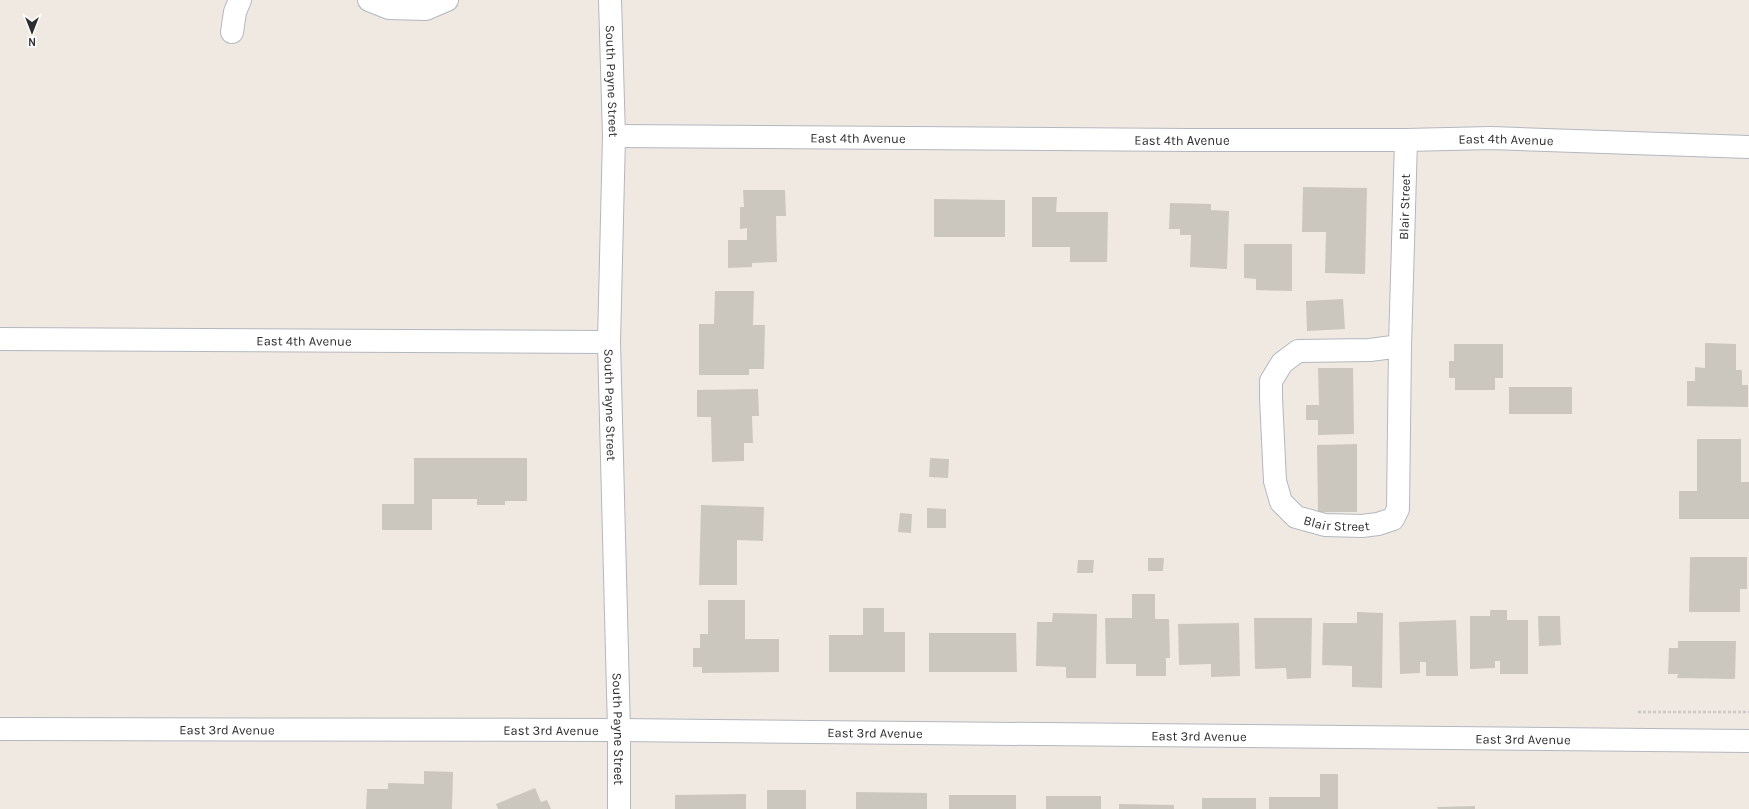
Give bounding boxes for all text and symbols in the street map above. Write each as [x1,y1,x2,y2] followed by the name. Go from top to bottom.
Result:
[12,12,52,52] north arrow
[603,25,622,138] street label: South Payne Street
[28,35,36,48] text: N
[810,130,906,146] street label: East 4th Avenue
[1458,130,1554,148] street label: East 4th Avenue
[1134,132,1230,148] street label: East 4th Avenue
[1396,173,1413,240] street label: Blair Street
[256,333,352,348] street label: East 4th Avenue
[602,348,620,461] street label: South Payne Street
[1302,512,1371,534] street label: Blair Street
[610,672,627,785] street label: South Payne Street
[179,722,275,737] street label: East 3rd Avenue
[503,722,599,737] street label: East 3rd Avenue
[827,725,923,740] street label: East 3rd Avenue
[1151,728,1247,744] street label: East 3rd Avenue
[1475,731,1571,747] street label: East 3rd Avenue

